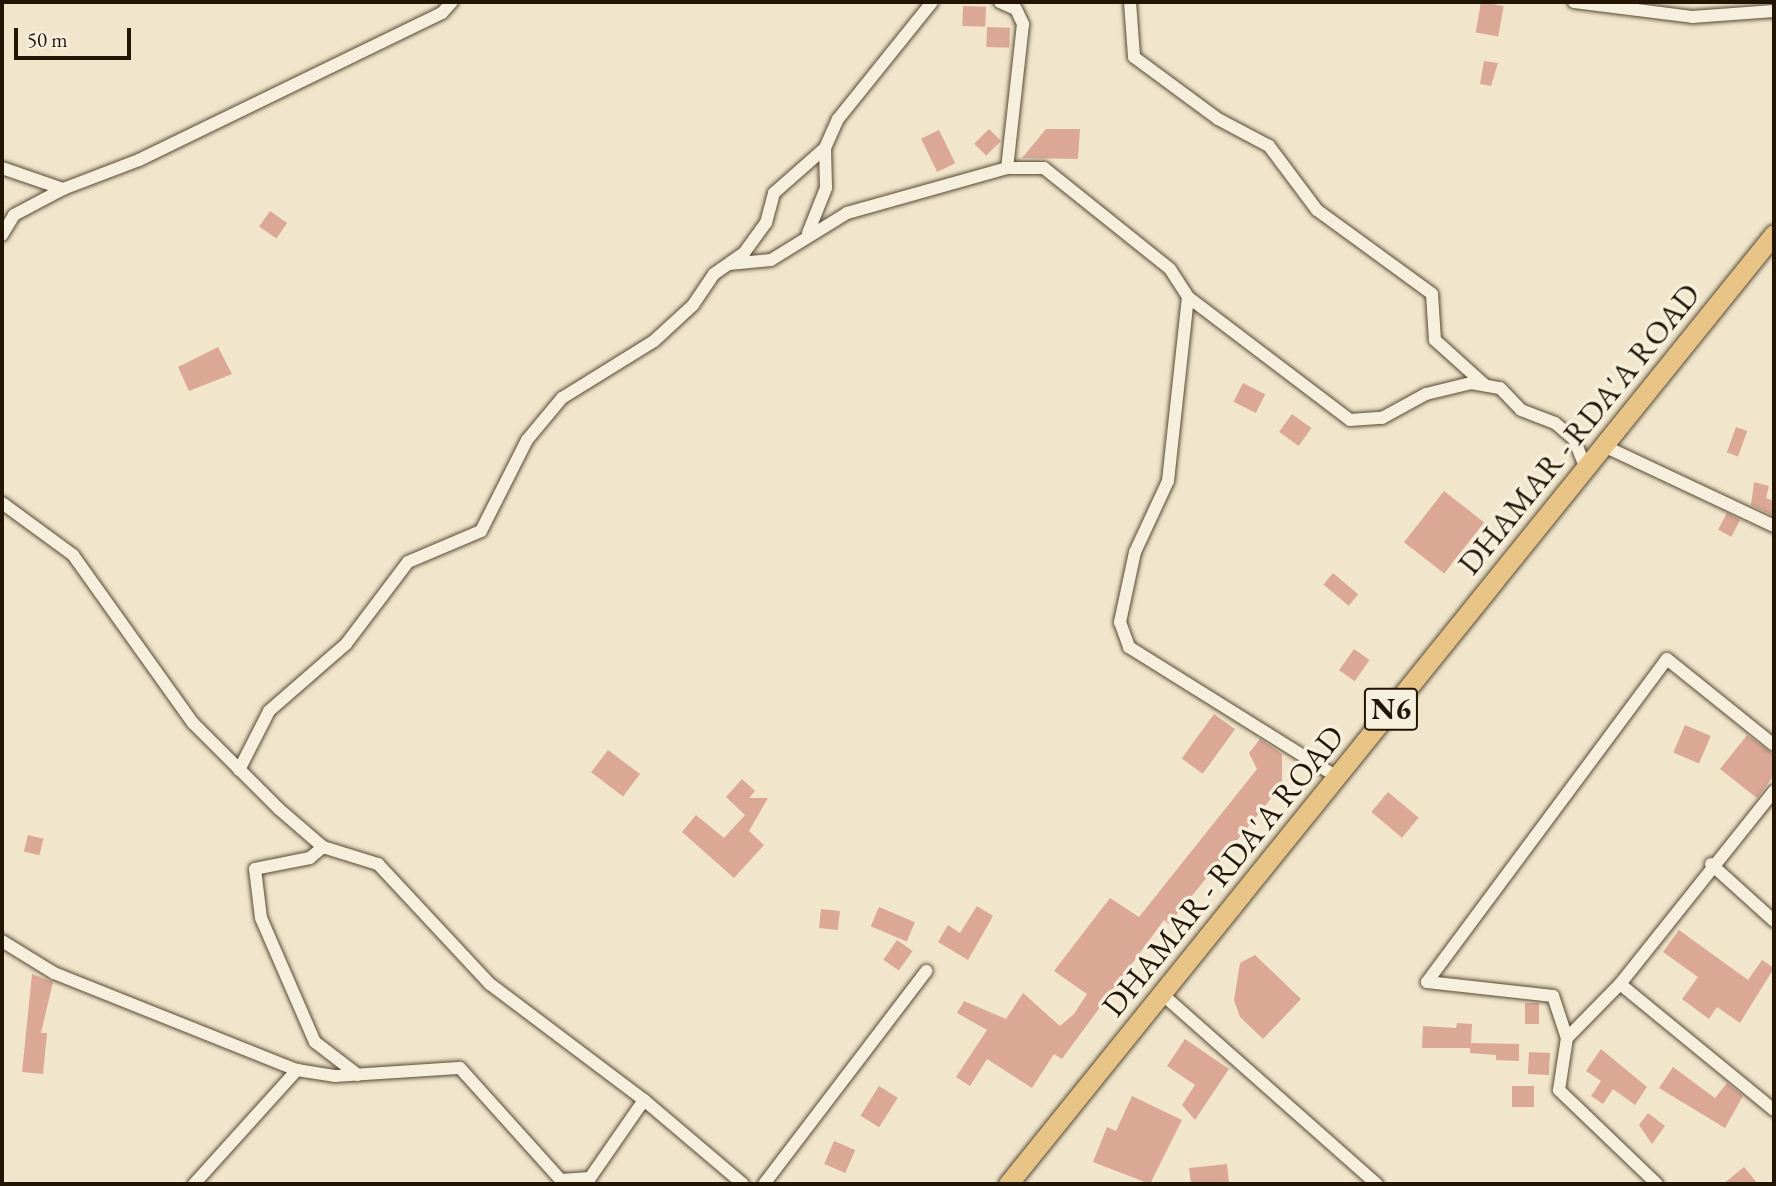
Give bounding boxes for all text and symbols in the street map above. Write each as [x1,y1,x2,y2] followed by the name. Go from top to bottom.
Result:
[18,14,135,58] scale bar
[27,26,68,53] text: 50 m
[1450,276,1708,582] street label: DHAMAR - RDA'A ROAD
[1363,682,1419,736] road number: N6
[1094,718,1352,1024] street label: DHAMAR - RDA'A ROAD

